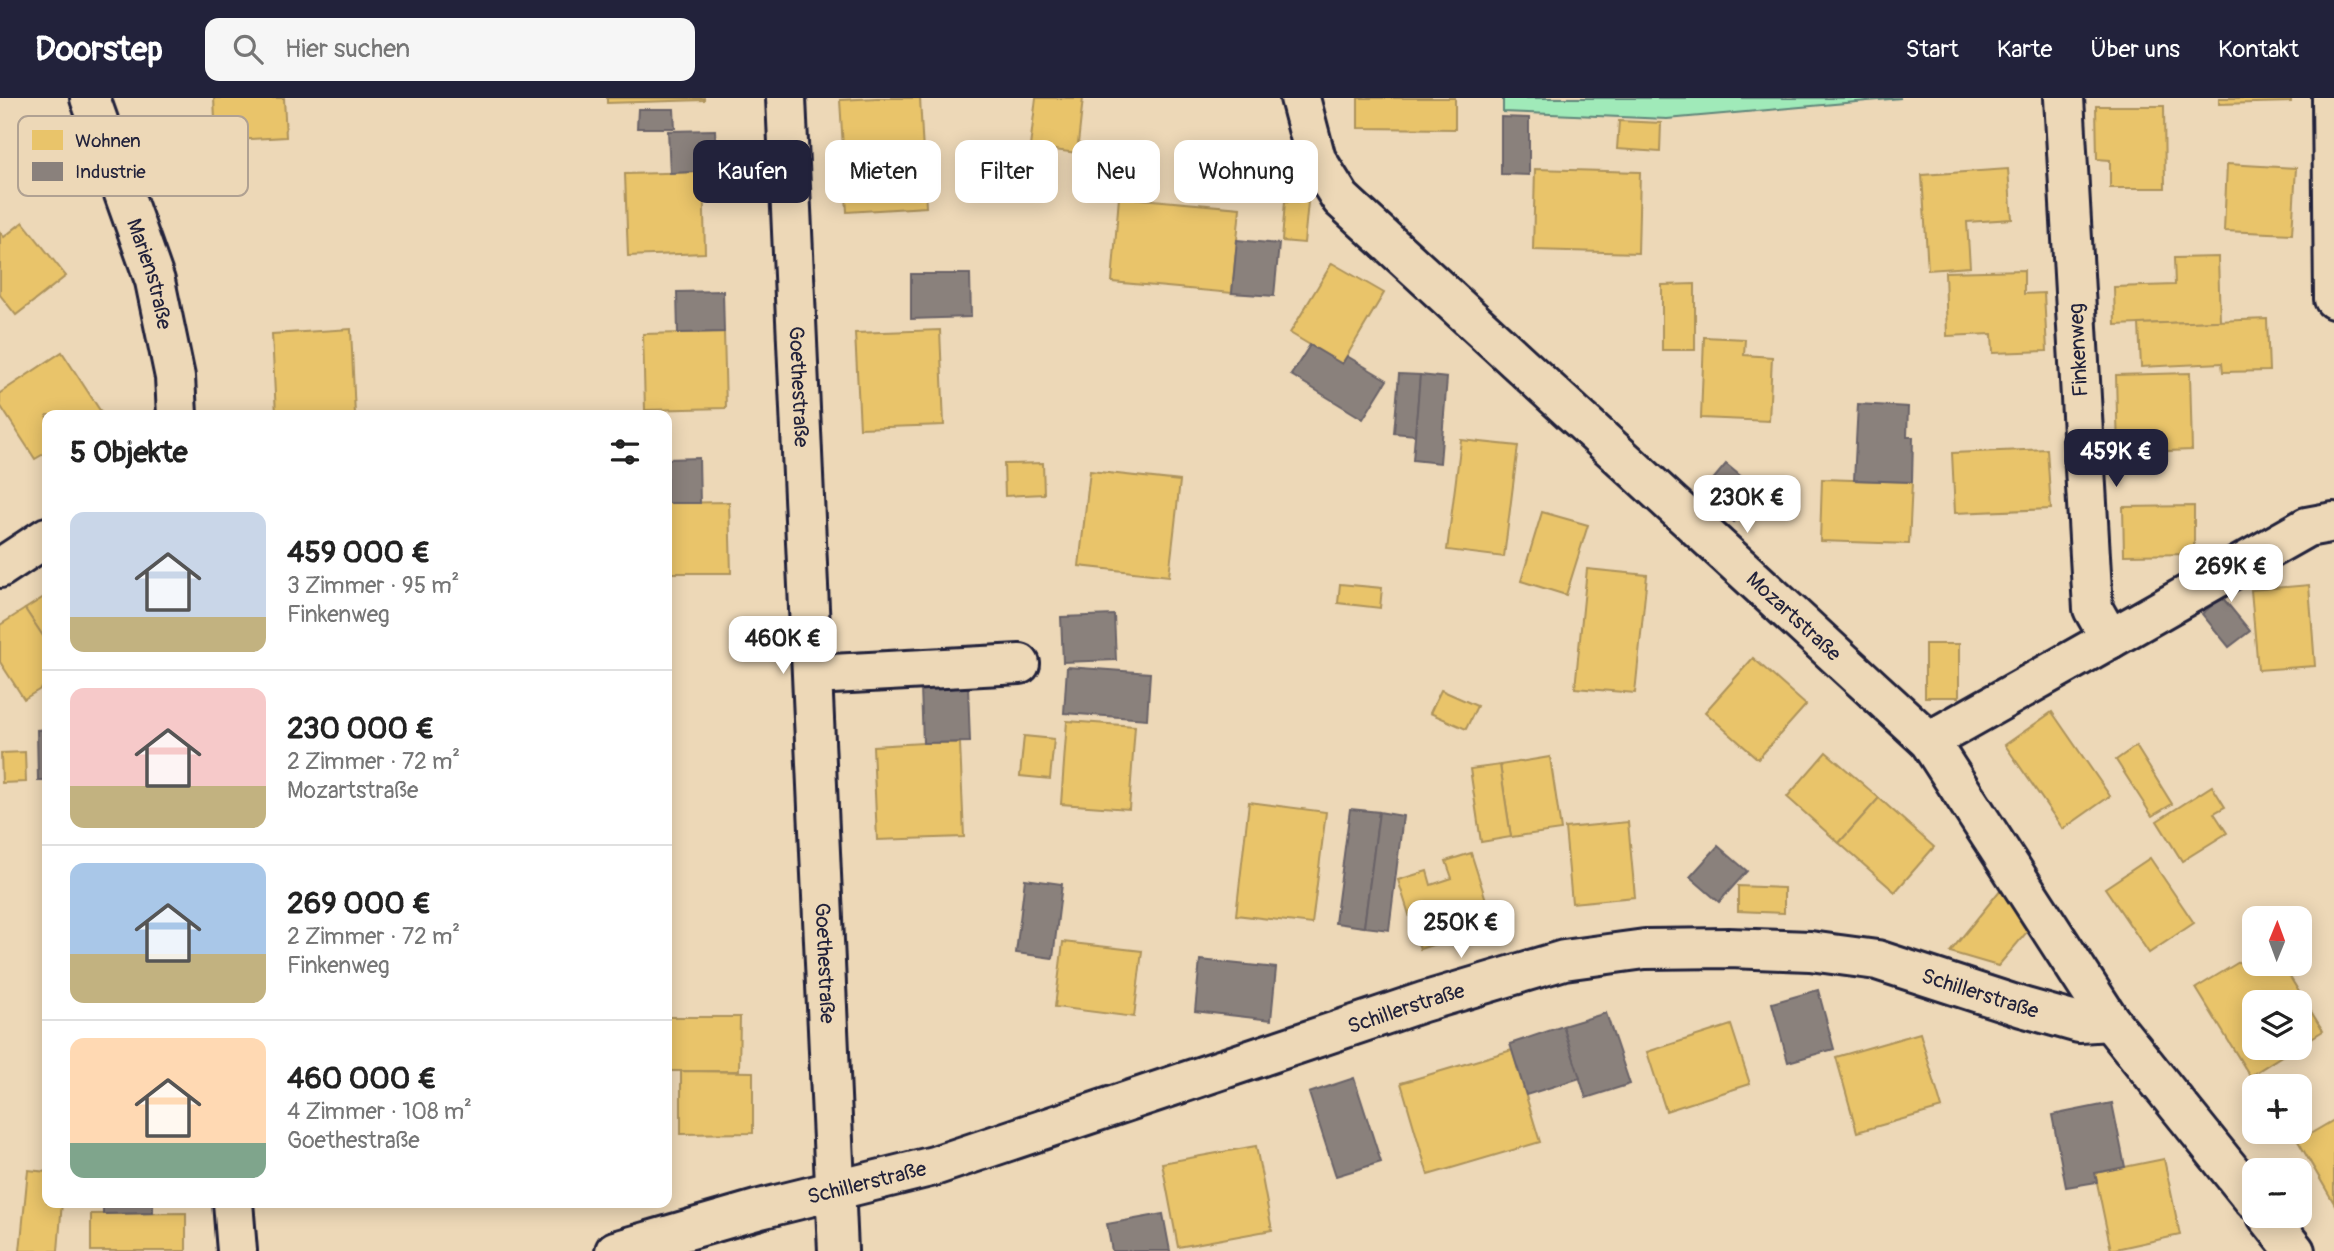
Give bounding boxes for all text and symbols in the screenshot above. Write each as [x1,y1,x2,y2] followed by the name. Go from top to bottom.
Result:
[205,18,695,81] search box
[35,29,163,70] text: Doorstep
[229,30,267,68] icon: search
[285,33,410,65] text: Hier suchen
[1906,35,1959,64] text: Start
[1997,35,2052,64] text: Karte
[2090,35,2180,64] text: Über uns
[2218,35,2299,64] text: Kontakt
[18,116,248,196] legend
[75,129,141,153] text: Wohnen
[693,140,811,203] chip: Kaufen
[825,140,941,203] chip: Mieten
[955,140,1058,203] chip: Filter
[1072,140,1160,203] chip: Neu
[1174,140,1318,203] chip: Wohnung
[75,160,146,184] text: Industrie
[120,215,178,332] street label: Marienstraße
[2063,302,2094,397] street label: Finkenweg
[782,326,815,449] street label: Goethestraße
[2059,430,2173,489] pin: 459K €
[606,433,644,471] icon: filters
[70,434,188,471] text: 5 Objekte
[2080,437,2152,466] text: 459K €
[1690,476,1804,535] pin: 230K €
[1710,483,1784,512] text: 230K €
[287,534,430,571] text: 459 000 €
[126,540,210,624] icon: home
[2174,545,2288,604] pin: 269K €
[2195,552,2267,581] text: 269K €
[1740,566,1847,668] street label: Mozartstraße
[287,571,459,600] text: 3 Zimmer · 95 m²
[287,600,390,629] text: Finkenweg
[726,616,840,676] pin: 460K €
[745,624,821,653] text: 460K €
[287,710,434,747] text: 230 000 €
[126,716,210,800] icon: home
[287,747,460,776] text: 2 Zimmer · 72 m²
[287,776,418,805] text: Mozartstraße
[287,885,431,922] text: 269 000 €
[126,891,210,975] icon: home
[1404,900,1518,960] pin: 250K €
[808,902,841,1025] street label: Goethestraße
[2242,906,2312,976] north arrow
[2242,906,2312,1228] map controls
[1423,908,1499,937] text: 250K €
[287,922,460,951] text: 2 Zimmer · 72 m²
[287,951,390,980] text: Finkenweg
[1918,962,2042,1025] street label: Schillerstraße
[1344,977,1469,1040] street label: Schillerstraße
[2242,990,2312,1060] button: layers
[287,1060,437,1097] text: 460 000 €
[126,1066,210,1150] icon: home
[2242,1074,2312,1144] button: +
[287,1097,472,1126] text: 4 Zimmer · 108 m²
[287,1126,420,1155] text: Goethestraße
[805,1155,930,1211] street label: Schillerstraße
[2242,1158,2312,1228] button: −

